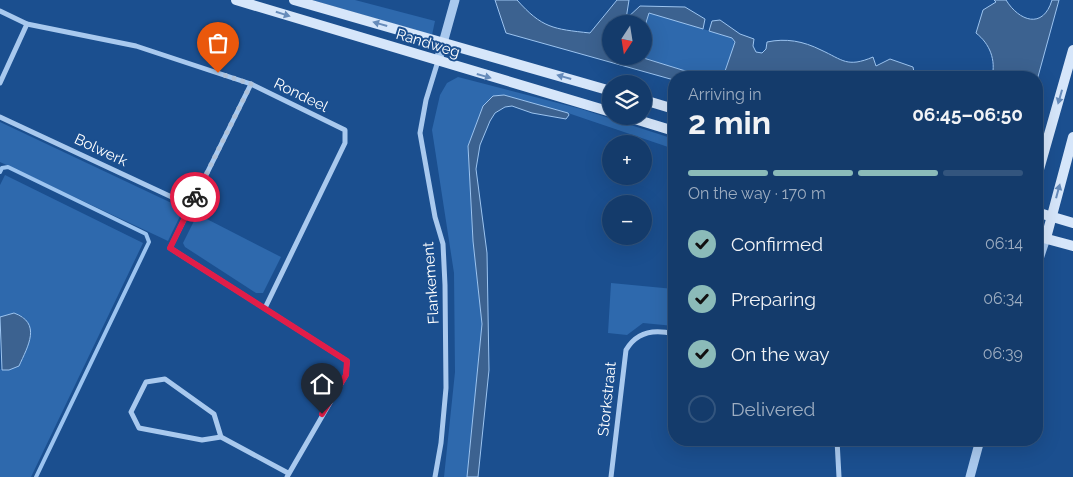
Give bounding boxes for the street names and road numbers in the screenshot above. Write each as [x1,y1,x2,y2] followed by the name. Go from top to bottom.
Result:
[394,25,462,61] street label: Randweg
[271,74,332,116] street label: Rondeel
[72,130,131,170] street label: Bolwerk
[419,241,443,325] street label: Flankement
[594,361,620,437] street label: Storkstraat

